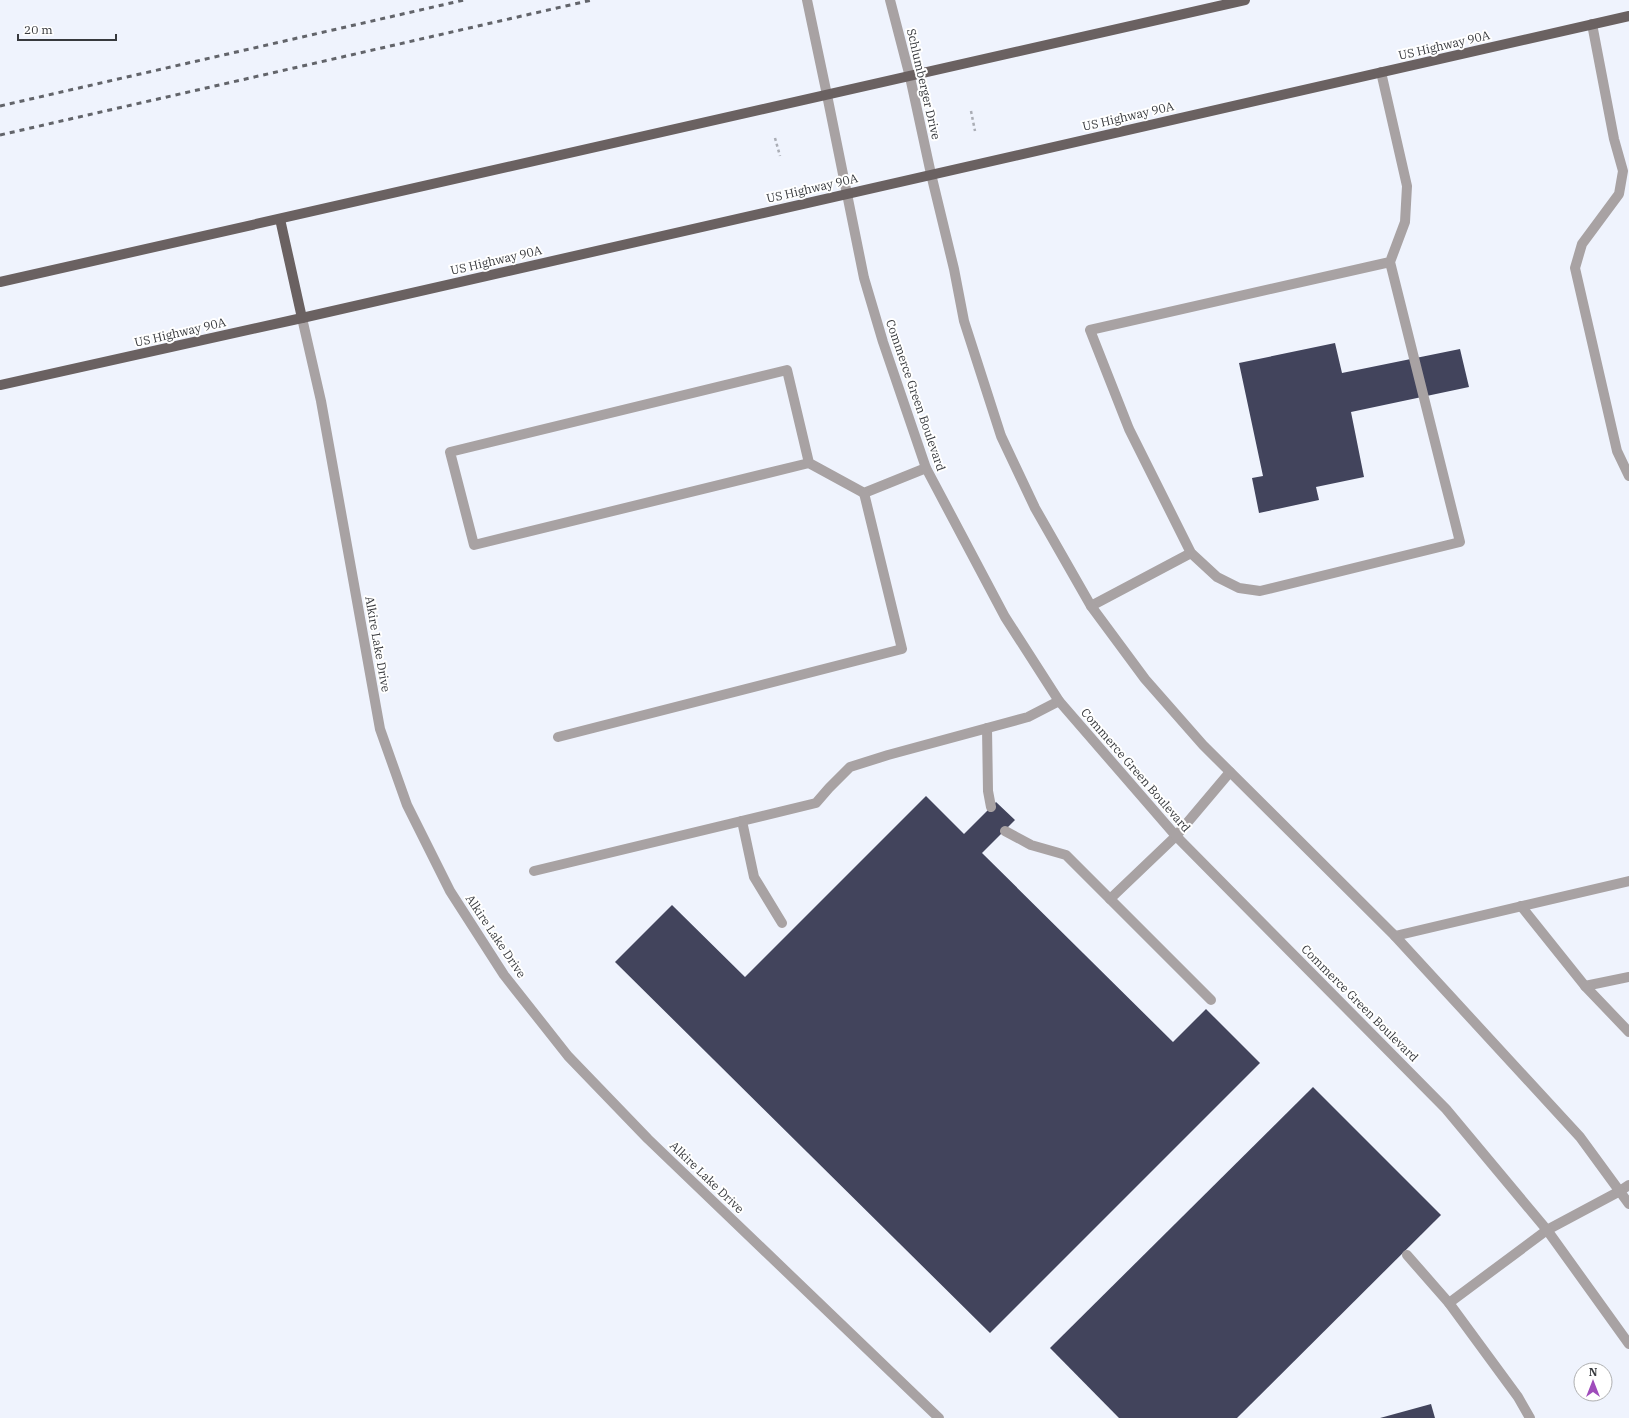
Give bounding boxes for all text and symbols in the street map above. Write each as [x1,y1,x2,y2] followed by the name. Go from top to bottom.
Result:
[18,16,116,42] scale bar
[24,22,53,37] text: 20 m
[904,27,944,141] street label: Schlumberger Drive
[1397,27,1492,63] street label: US Highway 90A
[1081,98,1176,134] street label: US Highway 90A
[765,170,860,206] street label: US Highway 90A
[449,242,544,278] street label: US Highway 90A
[133,314,228,350] street label: US Highway 90A
[883,317,949,473] street label: Commerce Green Boulevard
[362,595,394,693] street label: Alkire Lake Drive
[1078,705,1194,835] street label: Commerce Green Boulevard
[463,892,529,980] street label: Alkire Lake Drive
[1298,941,1422,1065] street label: Commerce Green Boulevard
[667,1138,747,1216] street label: Alkire Lake Drive
[1573,1362,1613,1402] north arrow
[1589,1365,1598,1379] text: N

